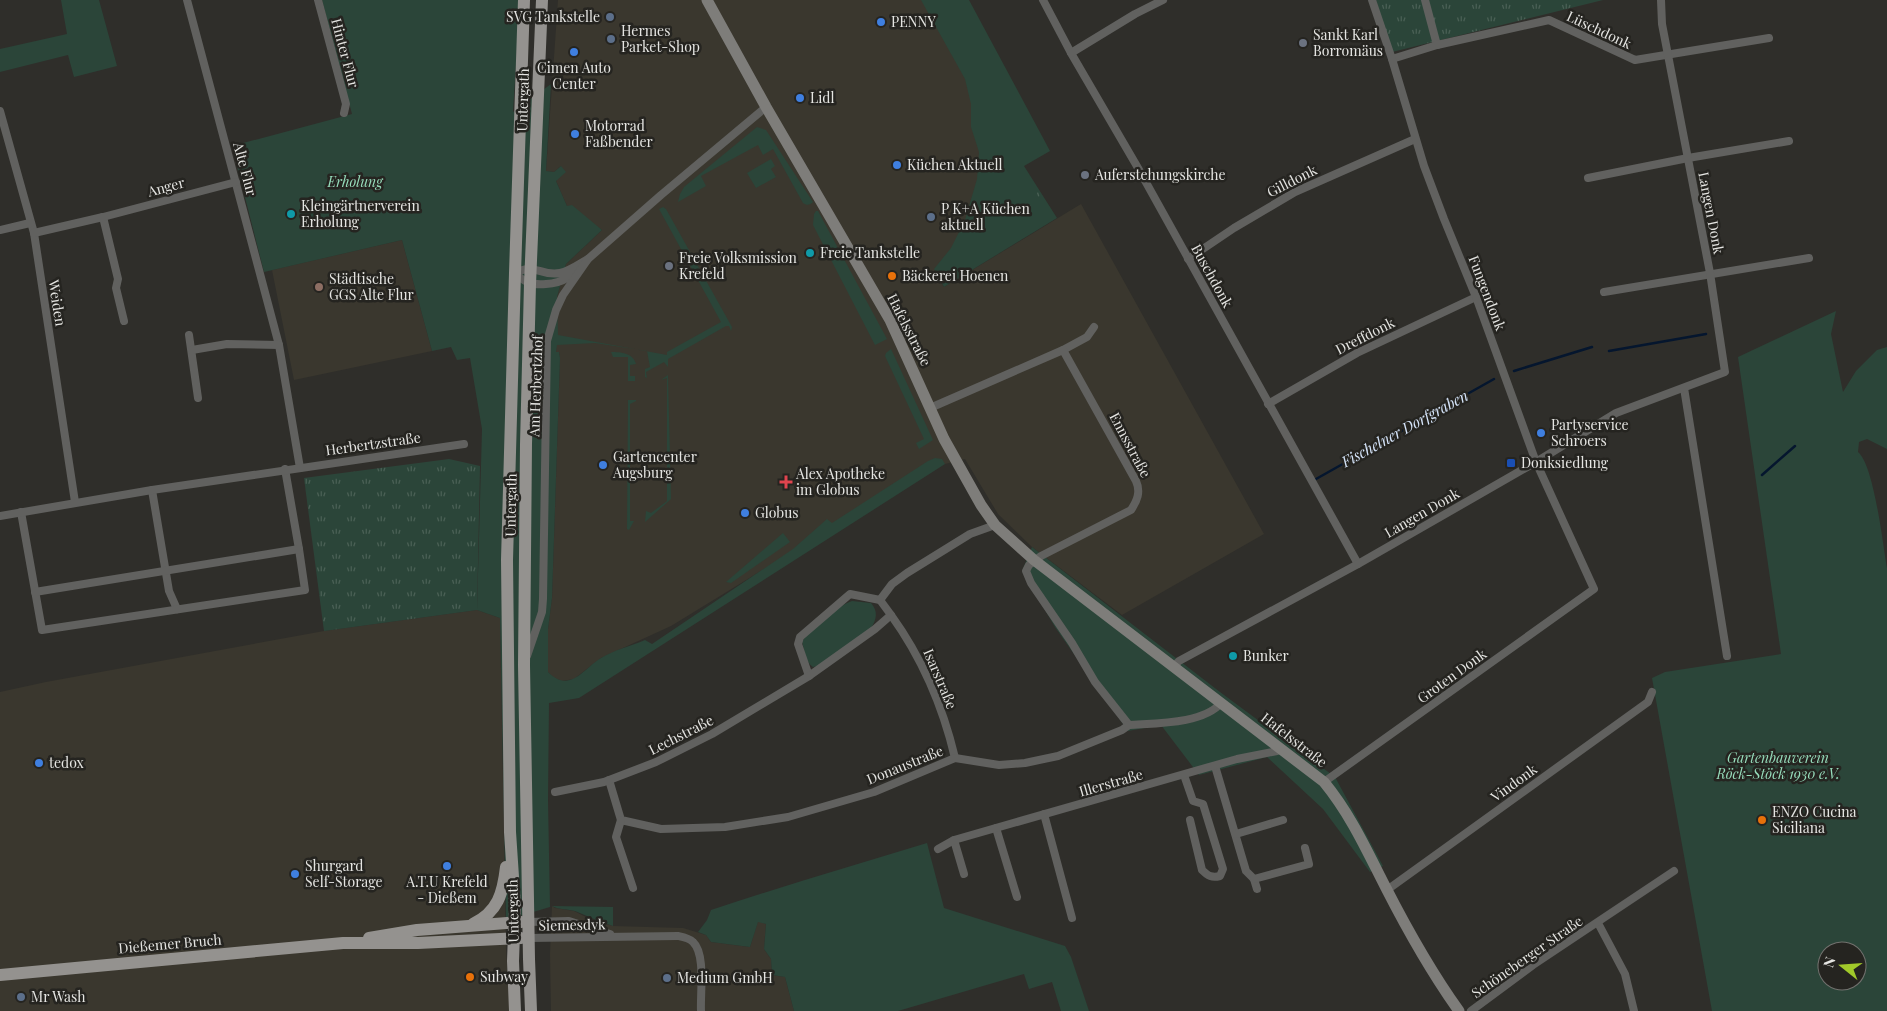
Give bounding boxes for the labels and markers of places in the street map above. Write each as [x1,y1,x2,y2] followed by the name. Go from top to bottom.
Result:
[506,7,600,26] place label: SVG Tankstelle
[604,11,616,23] marker: SVG Tankstelle
[891,12,936,31] place label: PENNY
[875,16,887,28] marker: PENNY
[621,21,700,56] place label: Hermes Parket-Shop
[1313,25,1383,60] place label: Sankt Karl Borromäus
[605,33,617,45] marker: Hermes Parket-Shop
[1297,37,1309,49] marker: Sankt Karl Borromäus
[568,46,580,58] marker: Cimen Auto Center
[537,58,611,93] place label: Cimen Auto Center
[810,88,834,107] place label: Lidl
[794,92,806,104] marker: Lidl
[585,116,653,151] place label: Motorrad Faßbender
[569,128,581,140] marker: Motorrad Faßbender
[907,155,1003,174] place label: Küchen Aktuell
[891,159,903,171] marker: Küchen Aktuell
[1094,165,1226,184] place label: Auferstehungskirche
[1079,169,1091,181] marker: Auferstehungskirche
[301,196,420,231] place label: Kleingärtnerverein Erholung
[941,199,1030,234] place label: P K+A Küchen aktuell
[285,208,297,220] marker: Kleingärtnerverein Erholung
[925,211,937,223] marker: P K+A Küchen aktuell
[820,243,920,262] place label: Freie Tankstelle
[804,247,816,259] marker: Freie Tankstelle
[679,248,797,283] place label: Freie Volksmission Krefeld
[663,260,675,272] marker: Freie Volksmission Krefeld
[902,266,1009,285] place label: Bäckerei Hoenen
[329,269,415,304] place label: Städtische GGS Alte Flur
[886,270,898,282] marker: Bäckerei Hoenen
[313,281,325,293] marker: Städtische GGS Alte Flur
[1551,415,1629,450] place label: Partyservice Schroers
[1535,427,1547,439] marker: Partyservice Schroers
[612,447,698,482] place label: Gartencenter Augsburg
[1521,453,1609,472] place label: Donksiedlung
[1505,457,1517,469] marker: Donksiedlung
[597,459,609,471] marker: Gartencenter Augsburg
[795,464,885,499] place label: Alex Apotheke im Globus
[780,476,792,488] marker: Alex Apotheke im Globus
[755,503,799,522] place label: Globus
[739,507,751,519] marker: Globus
[1243,646,1290,665] place label: Bunker
[1227,650,1239,662] marker: Bunker
[49,753,85,772] place label: tedox
[33,757,45,769] marker: tedox
[1772,802,1857,837] place label: ENZO Cucina Siciliana
[1756,814,1768,826] marker: ENZO Cucina Siciliana
[305,856,383,891] place label: Shurgard Self-Storage
[441,860,453,872] marker: A.T.U Krefeld - Dießem
[289,868,301,880] marker: Shurgard Self-Storage
[405,872,488,907] place label: A.T.U Krefeld - Dießem
[480,967,528,986] place label: Subway
[677,968,773,987] place label: Medium GmbH
[464,971,476,983] marker: Subway
[661,972,673,984] marker: Medium GmbH
[31,987,86,1006] place label: Mr Wash
[15,991,27,1003] marker: Mr Wash

